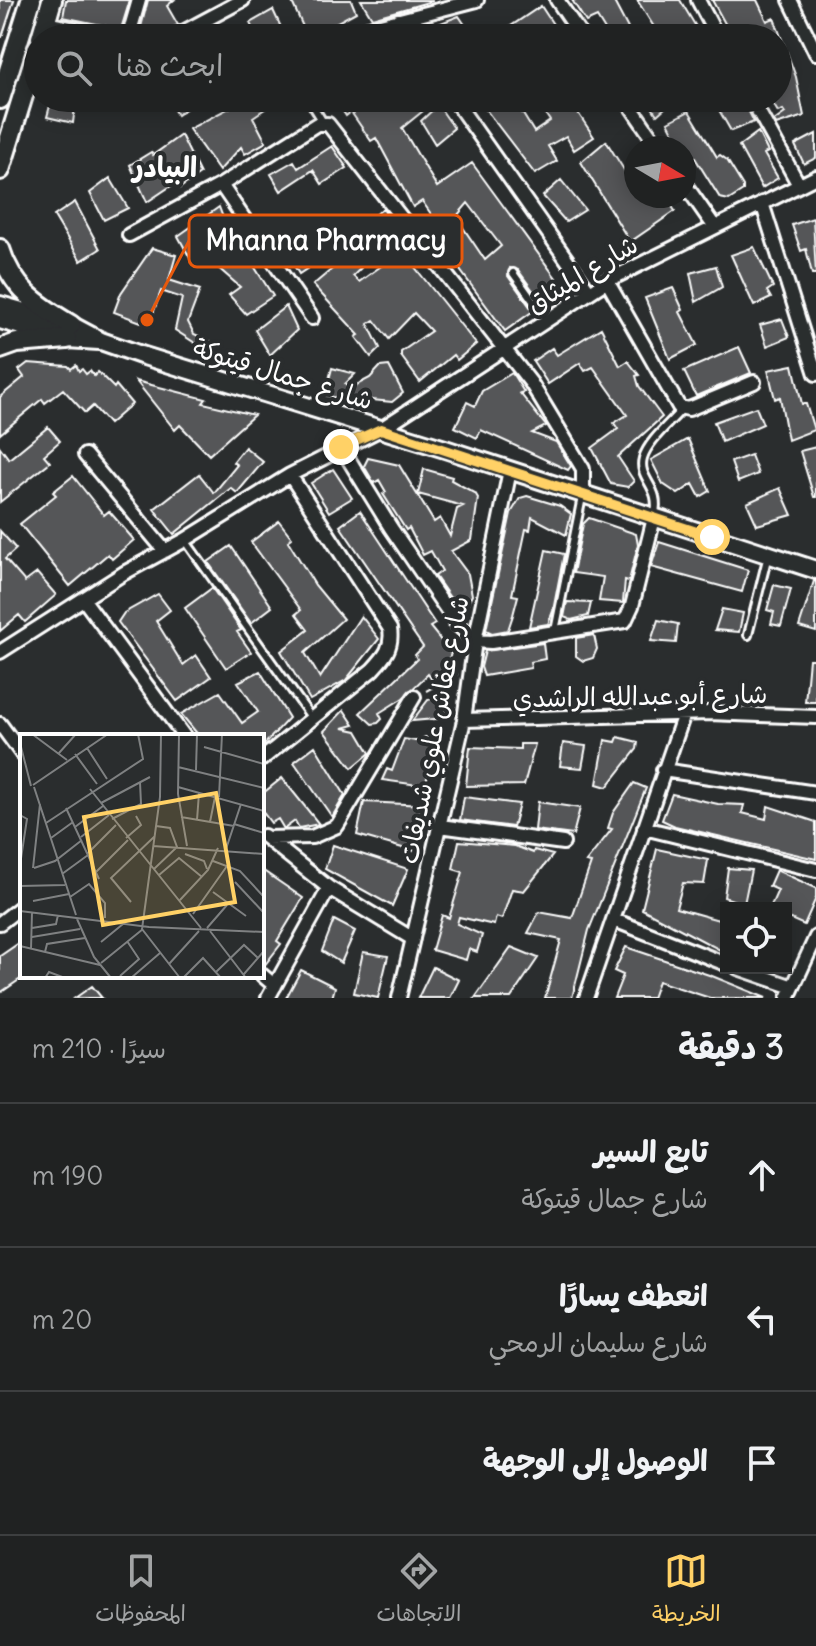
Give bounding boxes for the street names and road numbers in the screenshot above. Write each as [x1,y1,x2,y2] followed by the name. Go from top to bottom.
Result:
[520,227,645,322] street label: شارع الميثاق
[189,330,377,418] street label: شارع جمال قيتوكة
[391,593,479,867] street label: شارع عفاش علوي شديفات
[512,677,768,717] street label: شارع أبو عبدالله الراشدي

